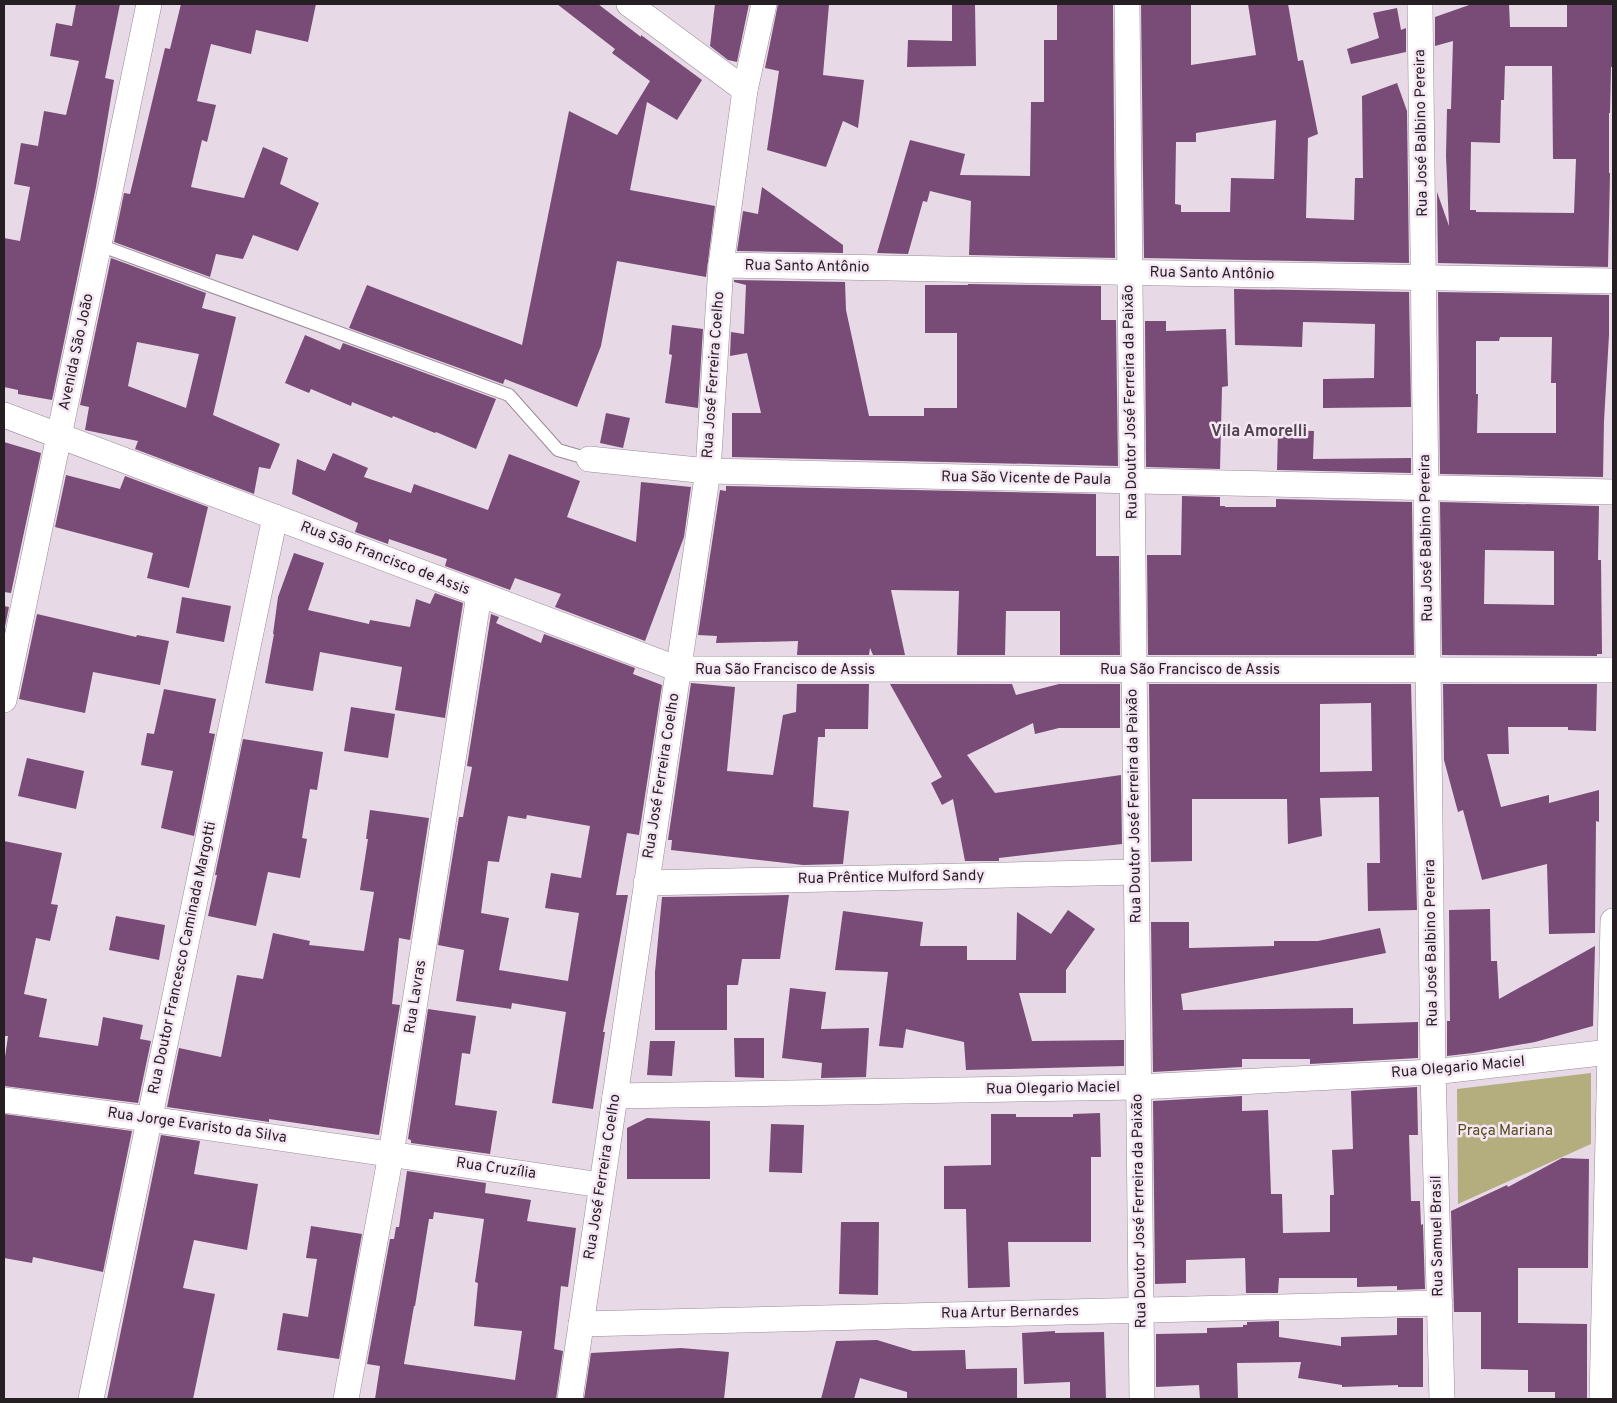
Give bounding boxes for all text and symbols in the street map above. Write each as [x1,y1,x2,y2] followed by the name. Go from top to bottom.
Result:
[1411,49,1433,217] street label: Rua José Balbino Pereira
[744,256,870,278] street label: Rua Santo Antônio
[1149,263,1275,285] street label: Rua Santo Antônio
[1119,285,1143,519] street label: Rua Doutor José Ferreira da Paixão
[699,291,729,459] street label: Rua José Ferreira Coelho
[55,292,99,412] street label: Avenida São João
[1211,422,1307,442] district label: Vila Amorelli
[1416,454,1438,622] street label: Rua José Balbino Pereira
[941,468,1111,490] street label: Rua São Vicente de Paula
[297,518,473,600] street label: Rua São Francisco de Assis
[695,661,875,680] street label: Rua São Francisco de Assis
[1100,661,1280,680] street label: Rua São Francisco de Assis
[1123,689,1147,923] street label: Rua Doutor José Ferreira da Paixão
[640,692,684,860] street label: Rua José Ferreira Coelho
[145,820,221,1096] street label: Rua Doutor Francesco Caminada Margotti
[1421,859,1443,1027] street label: Rua José Balbino Pereira
[798,867,984,889] street label: Rua Prêntice Mulford Sandy
[401,959,431,1035] street label: Rua Lavras
[1390,1053,1526,1083] street label: Rua Olegario Maciel
[986,1078,1120,1100] street label: Rua Olegario Maciel
[581,1093,625,1261] street label: Rua José Ferreira Coelho
[1128,1094,1152,1328] street label: Rua Doutor José Ferreira da Paixão
[106,1104,288,1148] street label: Rua Jorge Evaristo da Silva
[1457,1122,1553,1141] park label: Praça Mariana
[455,1154,537,1184] street label: Rua Cruzília
[1427,1175,1449,1297] street label: Rua Samuel Brasil
[941,1302,1079,1324] street label: Rua Artur Bernardes

